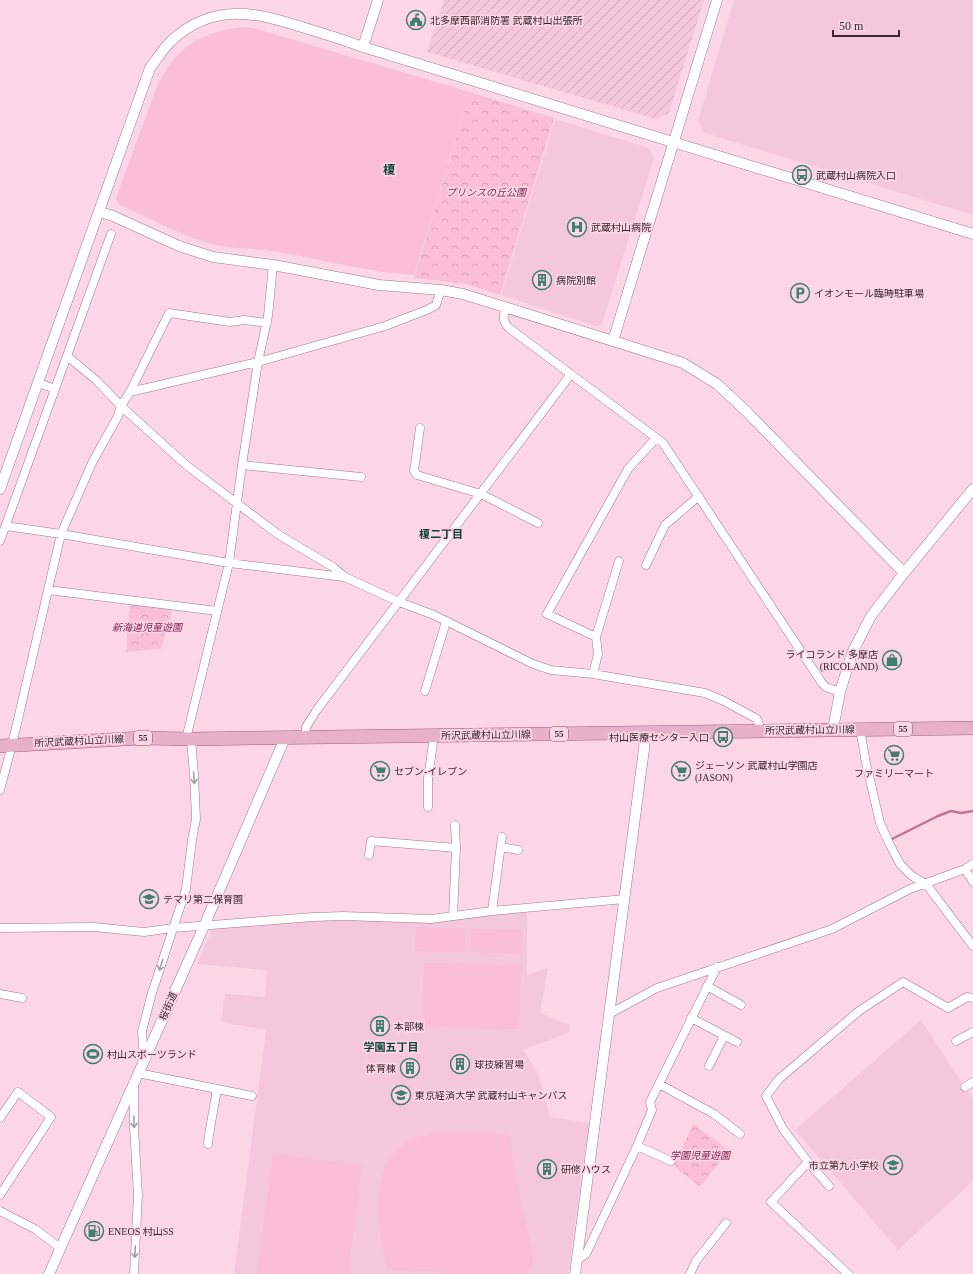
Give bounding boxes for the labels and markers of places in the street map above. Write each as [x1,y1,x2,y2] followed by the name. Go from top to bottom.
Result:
[405,9,427,31] public building icon: 北多摩西部消防署 武蔵村山出張所
[430,15,583,26] place label: 北多摩西部消防署 武蔵村山出張所
[791,164,813,186] bus stop icon: 武蔵村山病院入口
[816,170,896,181] place label: 武蔵村山病院入口
[566,216,588,238] hospital icon: 武蔵村山病院
[591,222,651,233] place label: 武蔵村山病院
[531,269,553,291] building icon: 病院別館
[556,275,596,286] place label: 病院別館
[789,282,811,304] parking icon: イオンモール臨時駐車場
[814,288,924,299] place label: イオンモール臨時駐車場
[786,649,878,673] place label: ライコランド 多摩店 (RICOLAND)
[881,649,903,671] shop icon: ライコランド 多摩店 (RICOLAND)
[712,726,734,748] bus stop icon: 村山医療センター入口
[609,732,709,743] place label: 村山医療センター入口
[883,744,905,766] supermarket icon: ファミリーマート
[369,760,391,782] supermarket icon: セブン-イレブン
[670,760,692,782] supermarket icon: ジェーソン 武蔵村山学園店 (JASON)
[695,760,818,784] place label: ジェーソン 武蔵村山学園店 (JASON)
[394,766,467,777] place label: セブン-イレブン
[854,768,934,779] place label: ファミリーマート
[138,888,160,910] school or university icon: テマリ第二保育園
[163,894,243,905] place label: テマリ第二保育園
[369,1015,391,1037] building icon: 本部棟
[394,1021,424,1032] place label: 本部棟
[82,1043,104,1065] sports icon: 村山スポーツランド
[107,1049,197,1060] place label: 村山スポーツランド
[449,1053,471,1075] building icon: 球技練習場
[399,1057,421,1079] building icon: 体育棟
[474,1059,524,1070] place label: 球技練習場
[366,1063,396,1074] place label: 体育棟
[390,1084,412,1106] school or university icon: 東京経済大学 武蔵村山キャンパス
[415,1090,568,1101] place label: 東京経済大学 武蔵村山キャンパス
[882,1154,904,1176] school or university icon: 市立第九小学校
[536,1158,558,1180] building icon: 研修ハウス
[809,1160,879,1171] place label: 市立第九小学校
[561,1164,611,1175] place label: 研修ハウス
[83,1220,105,1242] fuel station icon: ENEOS 村山SS
[108,1226,174,1237] place label: ENEOS 村山SS

